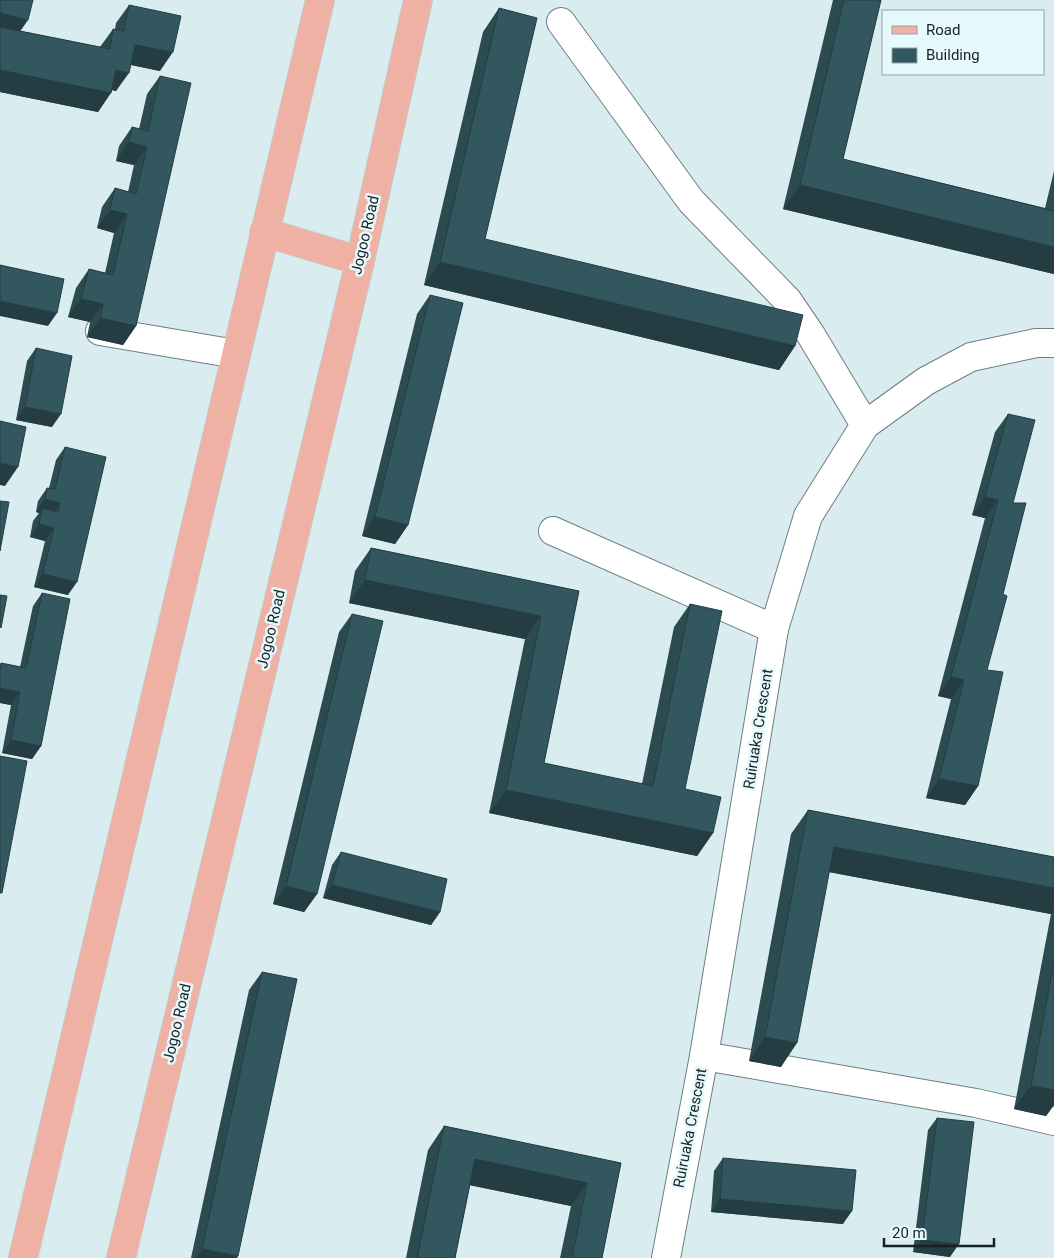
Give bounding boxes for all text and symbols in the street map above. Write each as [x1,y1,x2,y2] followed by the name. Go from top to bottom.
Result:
[882,10,1044,75] legend
[926,21,960,39] text: Road
[926,46,980,64] text: Building
[347,194,383,276] street label: Jogoo Road
[253,588,289,670] street label: Jogoo Road
[740,667,776,790] street label: Ruiruaka Crescent
[159,982,195,1064] street label: Jogoo Road
[670,1067,710,1189] street label: Ruiruaka Crescent
[884,1216,994,1248] scale bar
[892,1224,926,1242] text: 20 m

